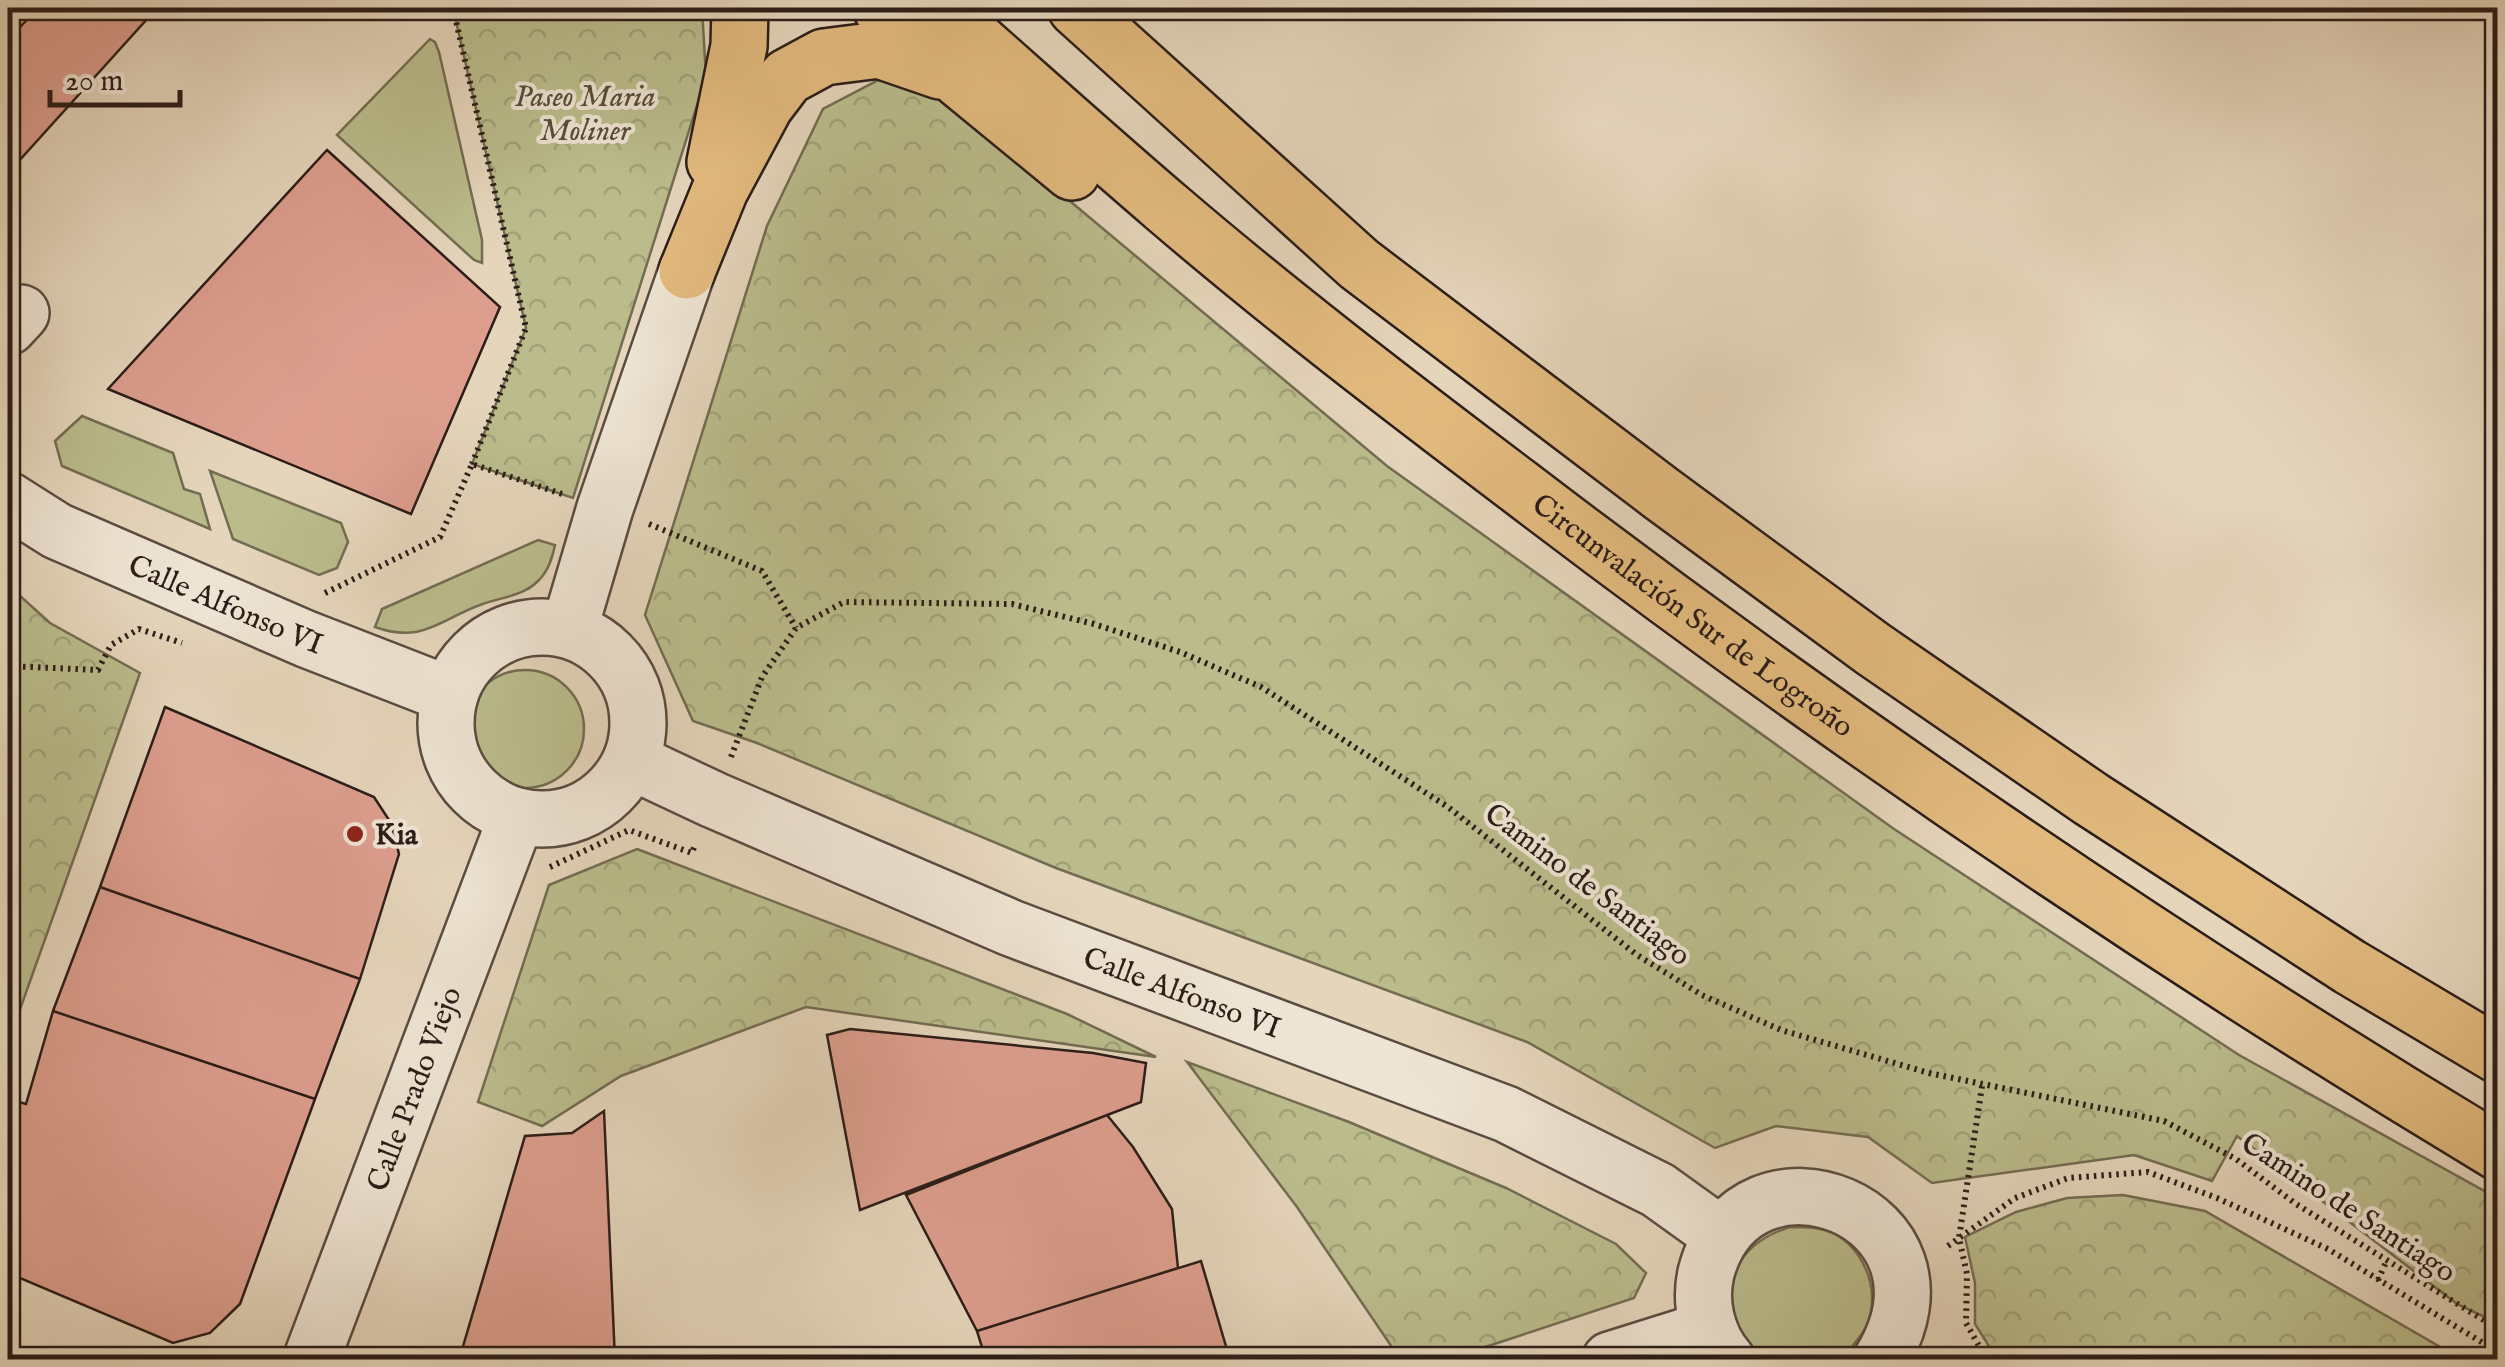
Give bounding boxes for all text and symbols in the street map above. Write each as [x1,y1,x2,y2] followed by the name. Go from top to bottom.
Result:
[50,45,180,107] scale bar
[65,63,124,101] text: 20 m
[514,79,656,151] park label: Paseo Maria Moliner
[1524,486,1860,747] street label: Circunvalación Sur de Logroño
[122,547,328,665] street label: Calle Alfonso VI
[1476,796,1697,976] street label: Camino de Santiago
[375,817,419,855] place label: Kia
[344,823,366,845] marker: Kia
[1077,940,1286,1049] street label: Calle Alfonso VI
[360,982,472,1197] street label: Calle Prado Viejo
[2233,1125,2462,1292] street label: Camino de Santiago

